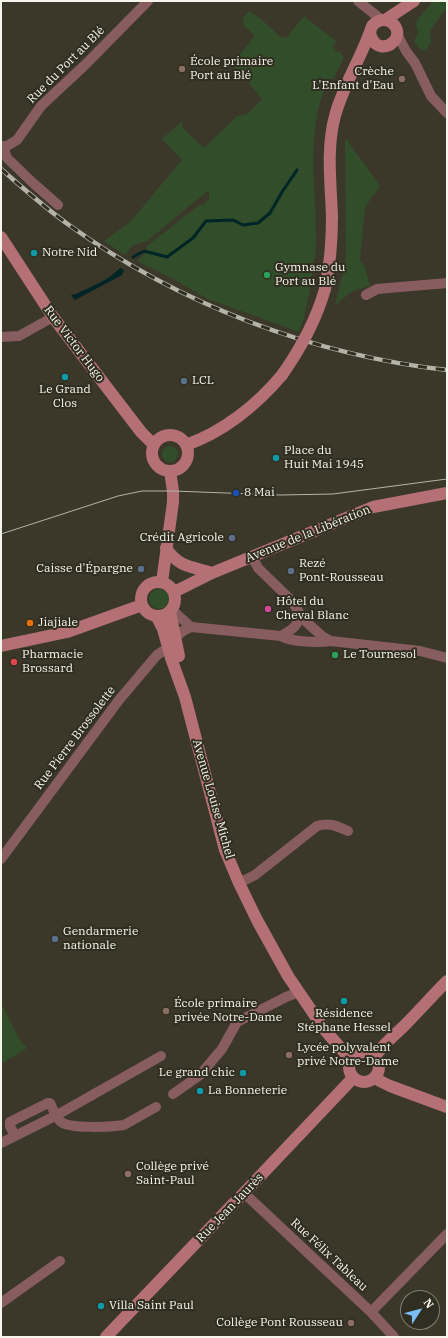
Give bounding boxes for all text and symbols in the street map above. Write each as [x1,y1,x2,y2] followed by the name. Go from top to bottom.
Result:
[24,23,108,107] street label: Rue du Port au Blé
[190,55,273,83] place label: École primaire Port au Blé
[177,64,187,74] marker: École primaire Port au Blé
[312,65,394,93] place label: Crèche L'Enfant d'Eau
[397,74,407,84] marker: Crèche L'Enfant d'Eau
[42,246,97,260] place label: Notre Nid
[29,248,39,258] marker: Notre Nid
[275,261,346,289] place label: Gymnase du Port au Blé
[262,270,272,280] marker: Gymnase du Port au Blé
[41,303,107,385] street label: Rue Victor Hugo
[60,372,70,382] marker: Le Grand Clos
[192,374,214,388] place label: LCL
[179,376,189,386] marker: LCL
[39,383,91,411] place label: Le Grand Clos
[284,444,364,472] place label: Place du Huit Mai 1945
[271,453,281,463] marker: Place du Huit Mai 1945
[244,486,275,500] place label: 8 Mai
[231,488,241,498] marker: 8 Mai
[244,502,372,566] street label: Avenue de la Libération
[140,531,224,545] place label: Crédit Agricole
[227,533,237,543] marker: Crédit Agricole
[299,557,384,585] place label: Rezé Pont-Rousseau
[36,562,133,576] place label: Caisse d'Épargne
[136,564,146,574] marker: Caisse d'Épargne
[286,566,296,576] marker: Rezé Pont-Rousseau
[276,595,349,623] place label: Hôtel du Cheval Blanc
[263,604,273,614] marker: Hôtel du Cheval Blanc
[38,616,78,630] place label: Jiajiale
[25,618,35,628] marker: Jiajiale
[22,648,83,676] place label: Pharmacie Brossard
[343,648,416,662] place label: Le Tournesol
[330,650,340,660] marker: Le Tournesol
[9,657,19,667] marker: Pharmacie Brossard
[31,684,119,792] street label: Rue Pierre Brossolette
[189,738,237,860] street label: Avenue Louise Michel
[63,925,138,953] place label: Gendarmerie nationale
[50,934,60,944] marker: Gendarmerie nationale
[339,996,349,1006] marker: Résidence Stéphane Hessel
[174,997,282,1025] place label: École primaire privée Notre-Dame
[161,1006,171,1016] marker: École primaire privée Notre-Dame
[297,1007,391,1035] place label: Résidence Stéphane Hessel
[297,1041,399,1069] place label: Lycée polyvalent privé Notre-Dame
[284,1050,294,1060] marker: Lycée polyvalent privé Notre-Dame
[159,1066,235,1080] place label: Le grand chic
[238,1068,248,1078] marker: Le grand chic
[208,1084,287,1098] place label: La Bonneterie
[195,1086,205,1096] marker: La Bonneterie
[136,1160,209,1188] place label: Collège privé Saint-Paul
[123,1169,133,1179] marker: Collège privé Saint-Paul
[193,1170,267,1246] street label: Rue Jean Jaurès
[288,1216,370,1294] street label: Rue Félix Tableau
[400,1290,440,1330] north arrow
[421,1296,437,1311] text: N
[109,1299,194,1313] place label: Villa Saint Paul
[96,1301,106,1311] marker: Villa Saint Paul
[216,1316,343,1330] place label: Collège Pont Rousseau
[346,1318,356,1328] marker: Collège Pont Rousseau

